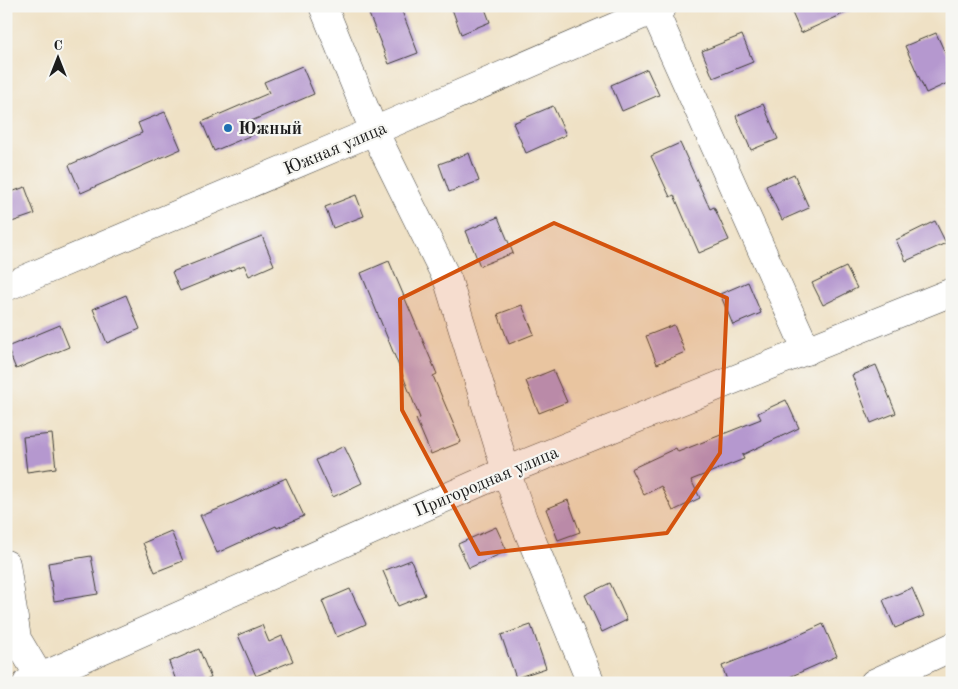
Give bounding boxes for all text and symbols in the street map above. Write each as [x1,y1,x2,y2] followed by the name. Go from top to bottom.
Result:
[32,32,82,82] north arrow
[53,39,63,53] text: С
[281,119,390,179] street label: Южная улица
[238,120,302,138] place label: Южный
[222,122,234,134] marker: Южный
[412,443,561,520] street label: Пригородная улица

